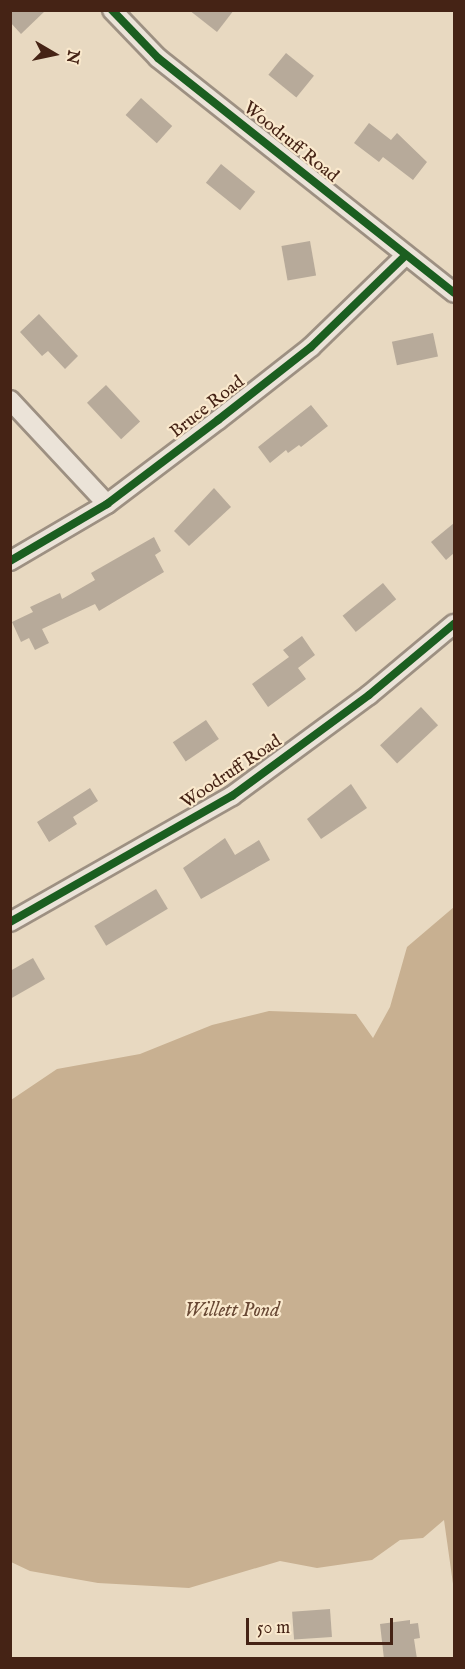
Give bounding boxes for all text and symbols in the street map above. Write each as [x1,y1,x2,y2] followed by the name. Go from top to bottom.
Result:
[24,24,84,84] north arrow
[61,48,83,65] text: N
[238,98,342,188] street label: Woodruff Road
[166,372,250,444] street label: Bruce Road
[178,731,286,815] street label: Woodruff Road
[184,1298,280,1322] water label: Willett Pond
[249,1606,396,1644] scale bar
[257,1617,290,1640] text: 50 m

